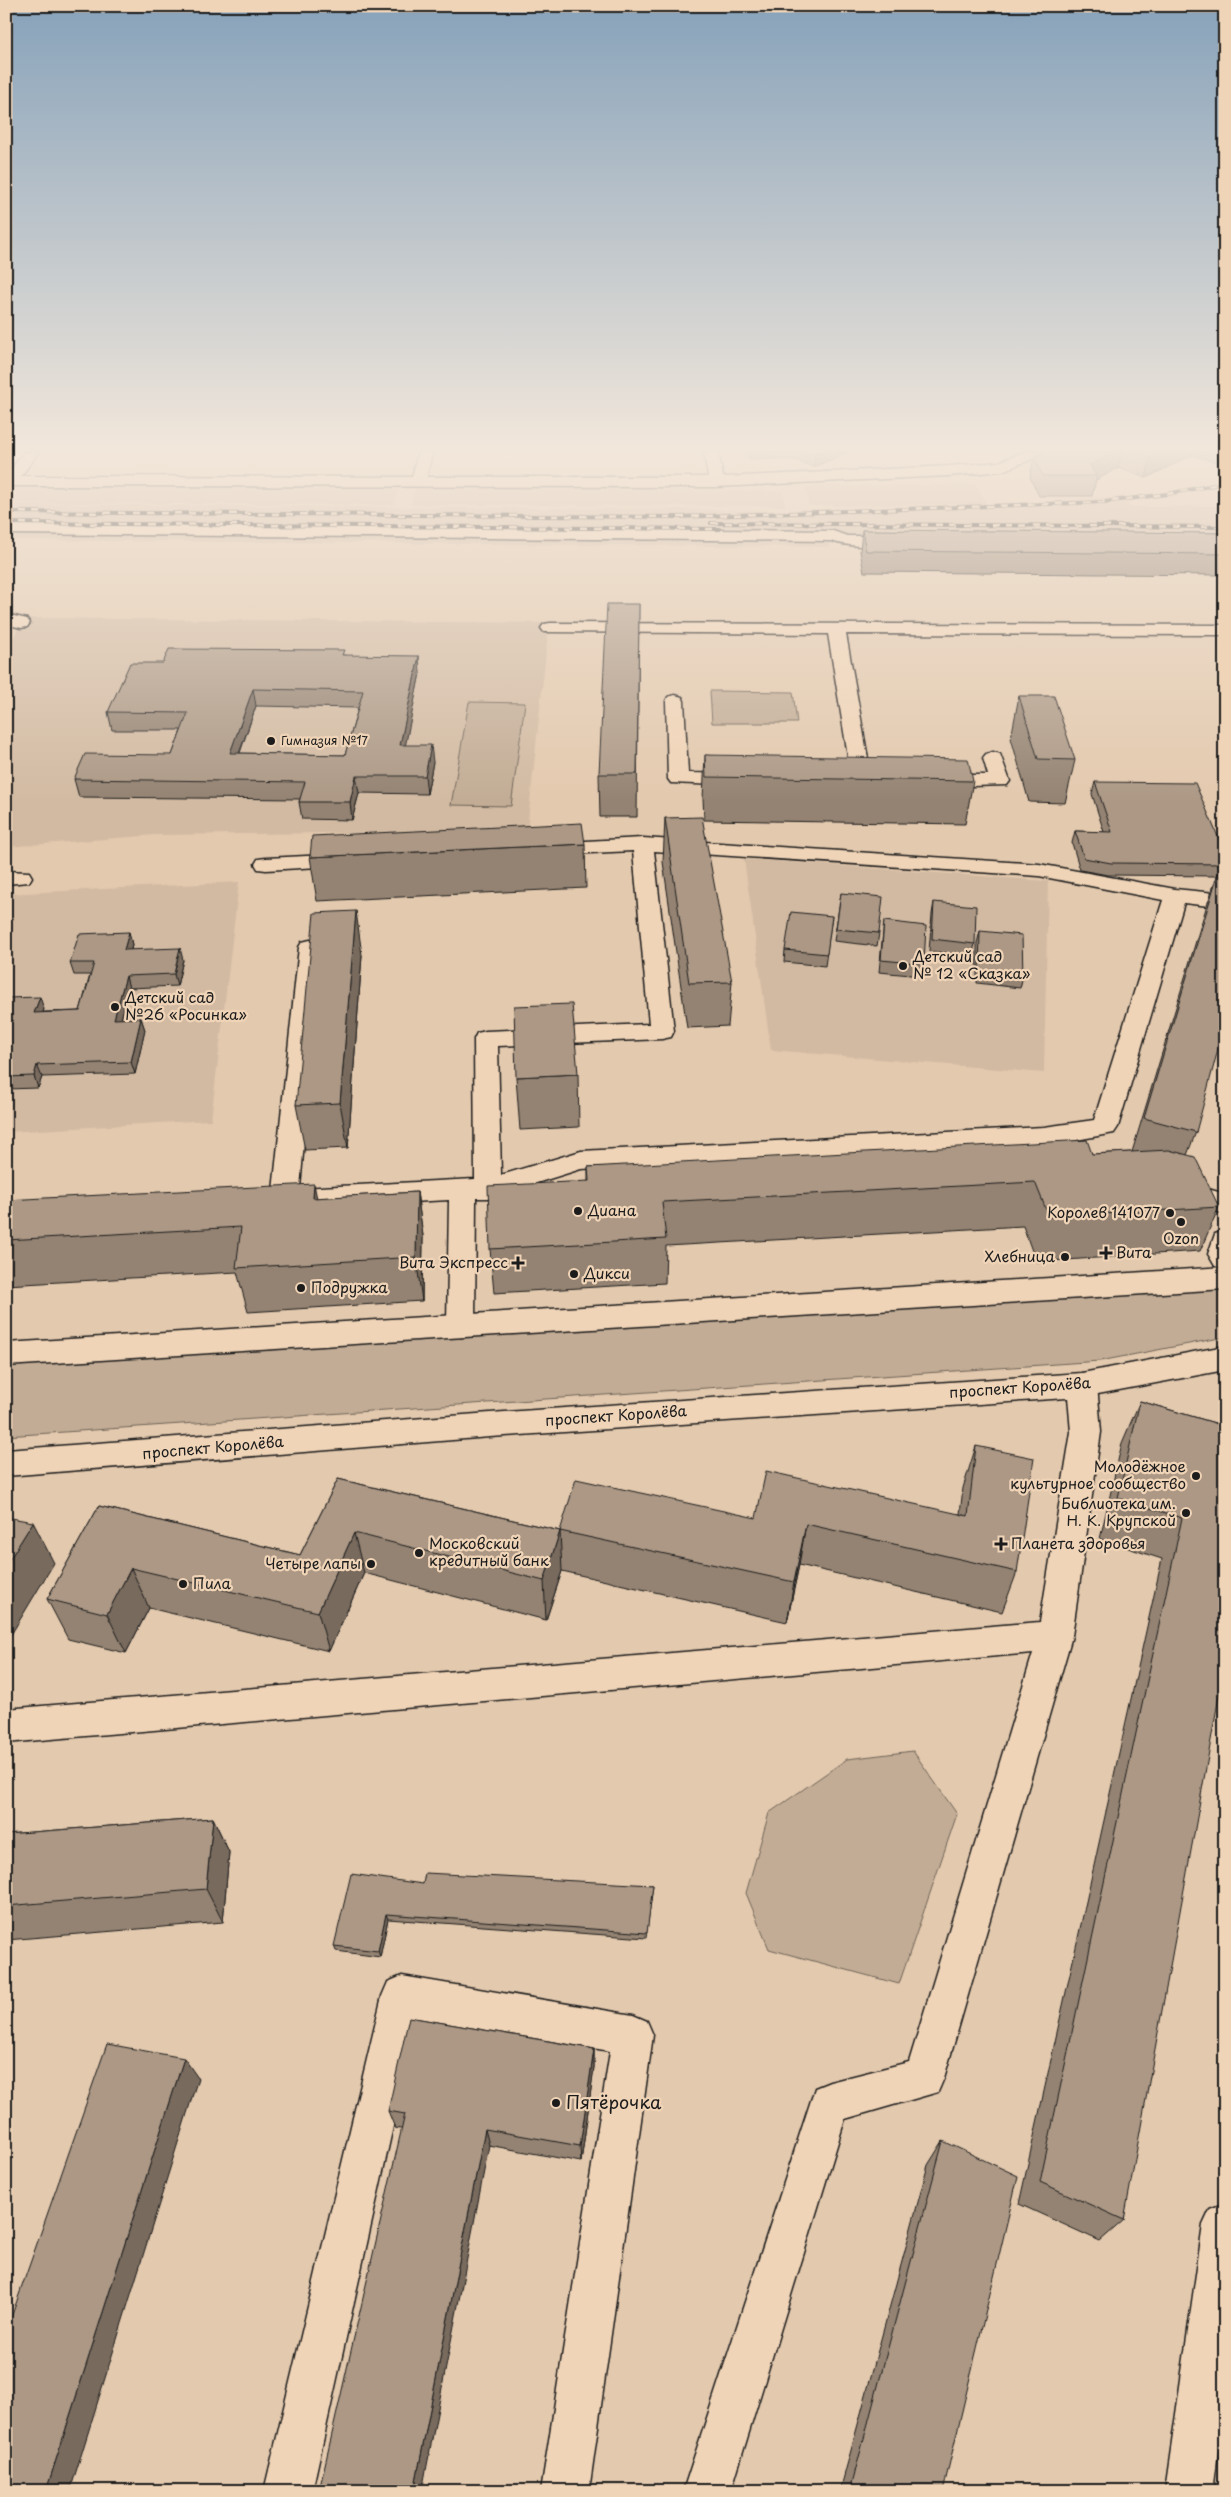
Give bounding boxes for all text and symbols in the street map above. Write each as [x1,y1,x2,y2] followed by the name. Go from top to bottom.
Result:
[281,731,369,749] place label: Гимназия №17
[265,735,277,747] marker: Гимназия №17
[912,944,1031,984] place label: Детский сад № 12 «Сказка»
[897,960,909,972] marker: Детский сад № 12 «Сказка»
[124,985,247,1025] place label: Детский сад №26 «Росинка»
[109,1001,121,1013] marker: Детский сад №26 «Росинка»
[587,1198,637,1221] place label: Диана
[1047,1200,1160,1223] place label: Королев 141077
[572,1205,584,1217] marker: Диана
[1164,1207,1176,1219] marker: Королев 141077
[1175,1216,1187,1228] marker: Ozon
[1163,1226,1199,1249] place label: Ozon
[1116,1240,1152,1263] place label: Вита
[985,1244,1056,1267] place label: Хлебница
[1100,1247,1112,1259] marker: Вита
[399,1250,508,1273] place label: Вита Экспресс
[1059,1251,1071,1263] marker: Хлебница
[512,1257,524,1269] marker: Вита Экспресс
[583,1261,630,1284] place label: Дикси
[568,1268,580,1280] marker: Дикси
[311,1275,388,1298] place label: Подружка
[295,1282,307,1294] marker: Подружка
[948,1370,1092,1403] street label: проспект Королёва
[544,1398,688,1431] street label: проспект Королёва
[141,1429,285,1464] street label: проспект Королёва
[1010,1454,1186,1494] place label: Молодёжное культурное сообщество
[1190,1470,1202,1482] marker: Молодёжное культурное сообщество
[1061,1491,1176,1531] place label: Библиотека им. Н. К. Крупской
[1180,1507,1192,1519] marker: Библиотека им. Н. К. Крупской
[429,1531,549,1571] place label: Московский кредитный банк
[1011,1531,1146,1554] place label: Планета здоровья
[995,1538,1007,1550] marker: Планета здоровья
[413,1547,425,1559] marker: Московский кредитный банк
[265,1551,361,1574] place label: Четыре лапы
[365,1558,377,1570] marker: Четыре лапы
[193,1571,232,1594] place label: Пила
[177,1578,189,1590] marker: Пила
[566,2088,662,2115] place label: Пятёрочка
[550,2097,562,2109] marker: Пятёрочка

